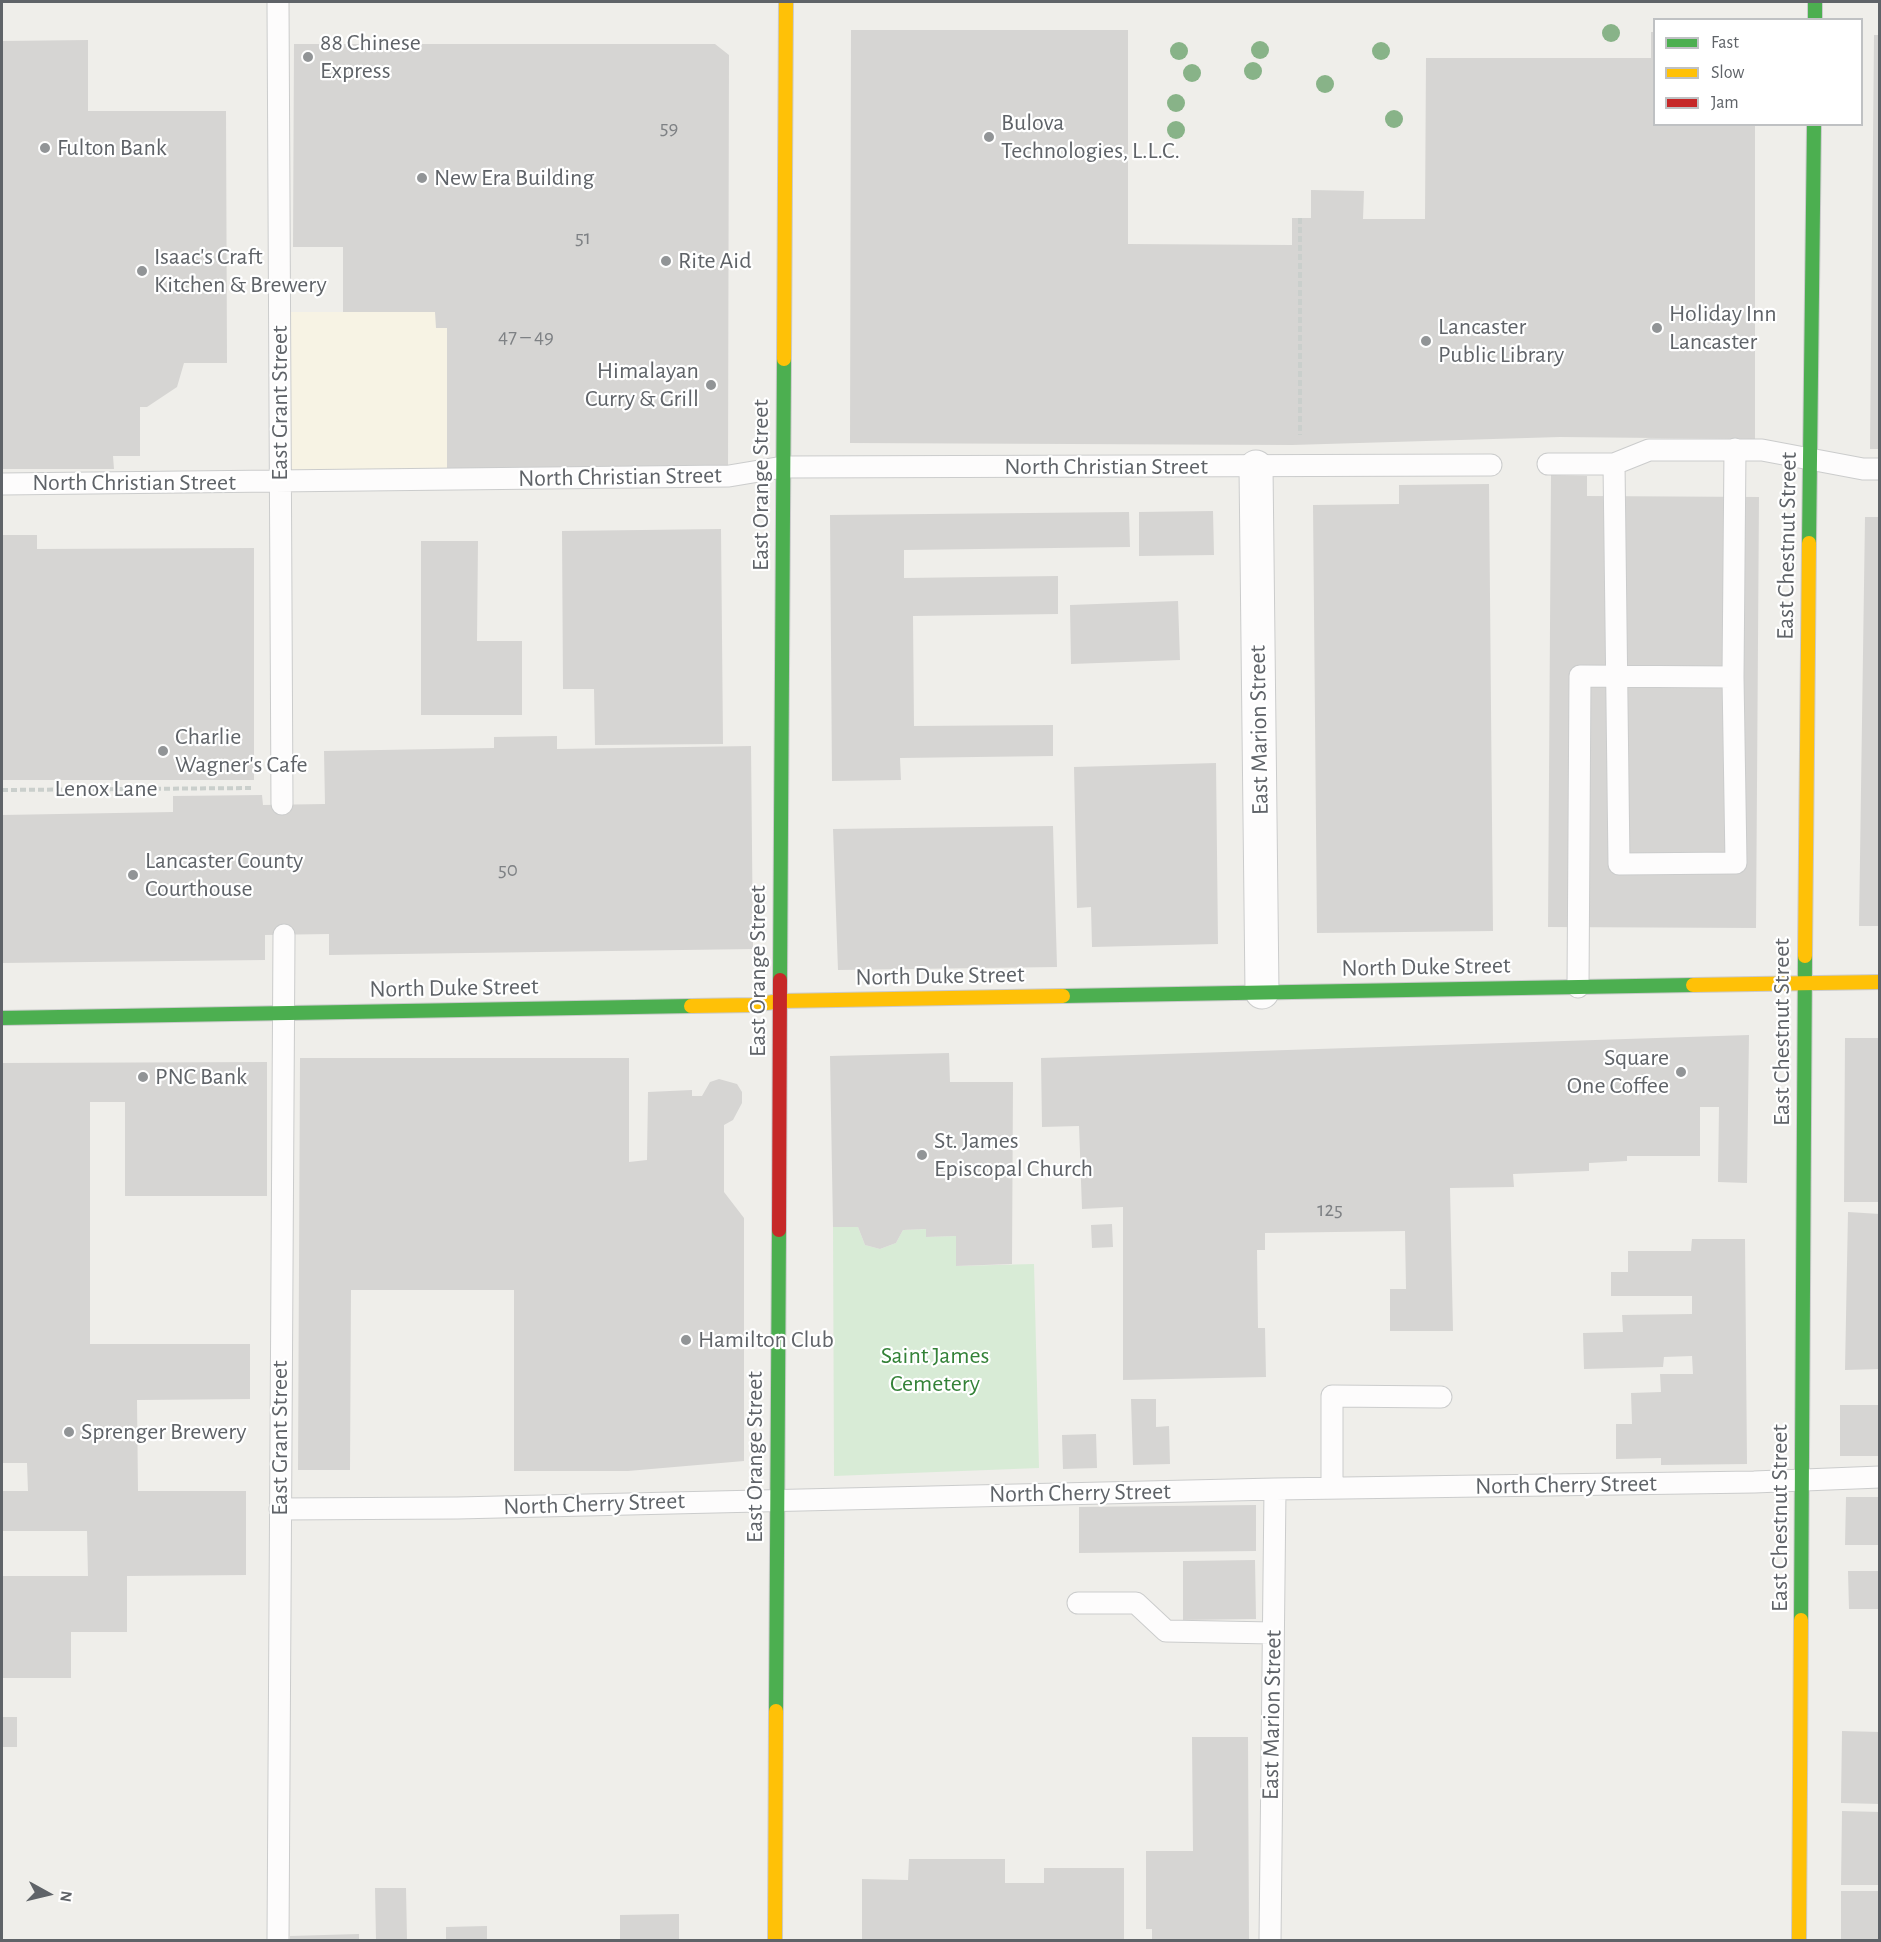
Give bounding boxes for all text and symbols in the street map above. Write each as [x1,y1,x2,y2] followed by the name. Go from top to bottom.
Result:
[1653,18,1863,126] legend
[320,29,421,85] place label: 88 Chinese Express
[1711,34,1739,52] text: Fast
[301,50,315,64] marker: 88 Chinese Express
[1711,64,1744,82] text: Slow
[1711,94,1739,112] text: Jam
[1001,109,1180,165] place label: Bulova Technologies, L.L.C.
[660,115,678,141] house number: 59
[982,130,996,144] marker: Bulova Technologies, L.L.C.
[57,134,167,162] place label: Fulton Bank
[38,141,52,155] marker: Fulton Bank
[434,164,594,192] place label: New Era Building
[415,171,429,185] marker: New Era Building
[575,225,591,251] house number: 51
[154,243,327,299] place label: Isaac's Craft Kitchen & Brewery
[678,247,752,275] place label: Rite Aid
[659,254,673,268] marker: Rite Aid
[135,264,149,278] marker: Isaac's Craft Kitchen & Brewery
[1669,300,1777,356] place label: Holiday Inn Lancaster
[1438,313,1564,369] place label: Lancaster Public Library
[1650,321,1664,335] marker: Holiday Inn Lancaster
[498,324,554,350] house number: 47 – 49
[266,325,294,481] street label: East Grant Street
[1419,334,1433,348] marker: Lancaster Public Library
[585,357,699,413] place label: Himalayan Curry & Grill
[704,378,718,392] marker: Himalayan Curry & Grill
[747,399,775,571] street label: East Orange Street
[1771,452,1803,640] street label: East Chestnut Street
[1004,453,1208,481] street label: North Christian Street
[518,461,722,493] street label: North Christian Street
[32,469,236,497] street label: North Christian Street
[1243,645,1275,815] street label: East Marion Street
[175,723,308,779] place label: Charlie Wagner's Cafe
[156,744,170,758] marker: Charlie Wagner's Cafe
[54,775,158,803] street label: Lenox Lane
[145,847,303,903] place label: Lancaster County Courthouse
[498,857,518,883] house number: 50
[126,868,140,882] marker: Lancaster County Courthouse
[744,885,772,1057] street label: East Orange Street
[1768,938,1796,1126] street label: East Chestnut Street
[1341,951,1511,983] street label: North Duke Street
[855,960,1025,992] street label: North Duke Street
[369,972,539,1004] street label: North Duke Street
[1567,1044,1669,1100] place label: Square One Coffee
[155,1063,247,1091] place label: PNC Bank
[1674,1065,1688,1079] marker: Square One Coffee
[136,1070,150,1084] marker: PNC Bank
[934,1127,1093,1183] place label: St. James Episcopal Church
[915,1148,929,1162] marker: St. James Episcopal Church
[1317,1197,1343,1223] house number: 125
[698,1326,834,1354] place label: Hamilton Club
[679,1333,693,1347] marker: Hamilton Club
[881,1342,989,1398] park label: Saint James Cemetery
[266,1360,294,1516] street label: East Grant Street
[741,1371,769,1543] street label: East Orange Street
[81,1418,247,1446] place label: Sprenger Brewery
[1766,1424,1794,1612] street label: East Chestnut Street
[62,1425,76,1439] marker: Sprenger Brewery
[1475,1469,1657,1501] street label: North Cherry Street
[989,1477,1171,1509] street label: North Cherry Street
[503,1486,685,1522] street label: North Cherry Street
[1256,1630,1288,1800] street label: East Marion Street
[18,1864,78,1924] north arrow
[57,1890,75,1903] text: N

